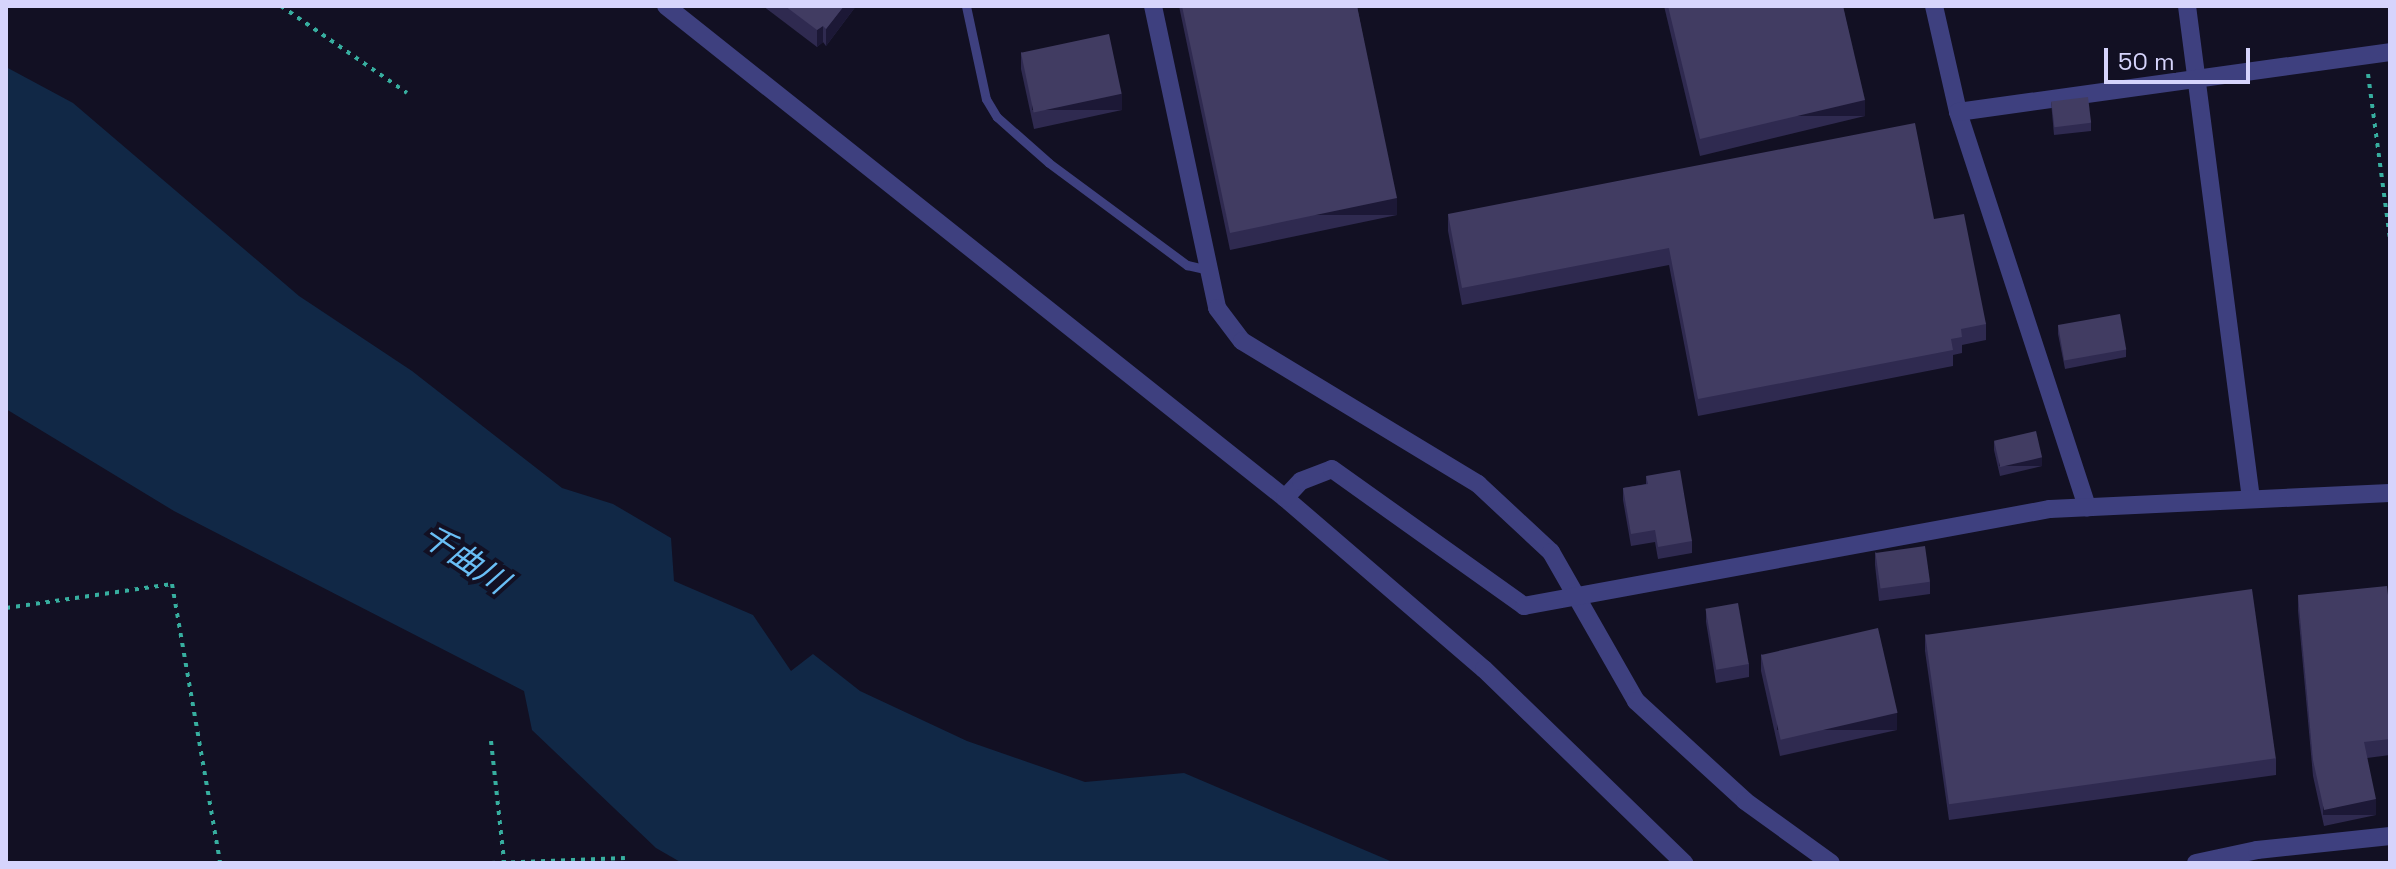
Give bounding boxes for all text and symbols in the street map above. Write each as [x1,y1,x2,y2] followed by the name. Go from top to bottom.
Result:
[2108,32,2254,82] scale bar
[2118,46,2175,77] text: 50 m
[414,516,516,602] water label: 千曲川

